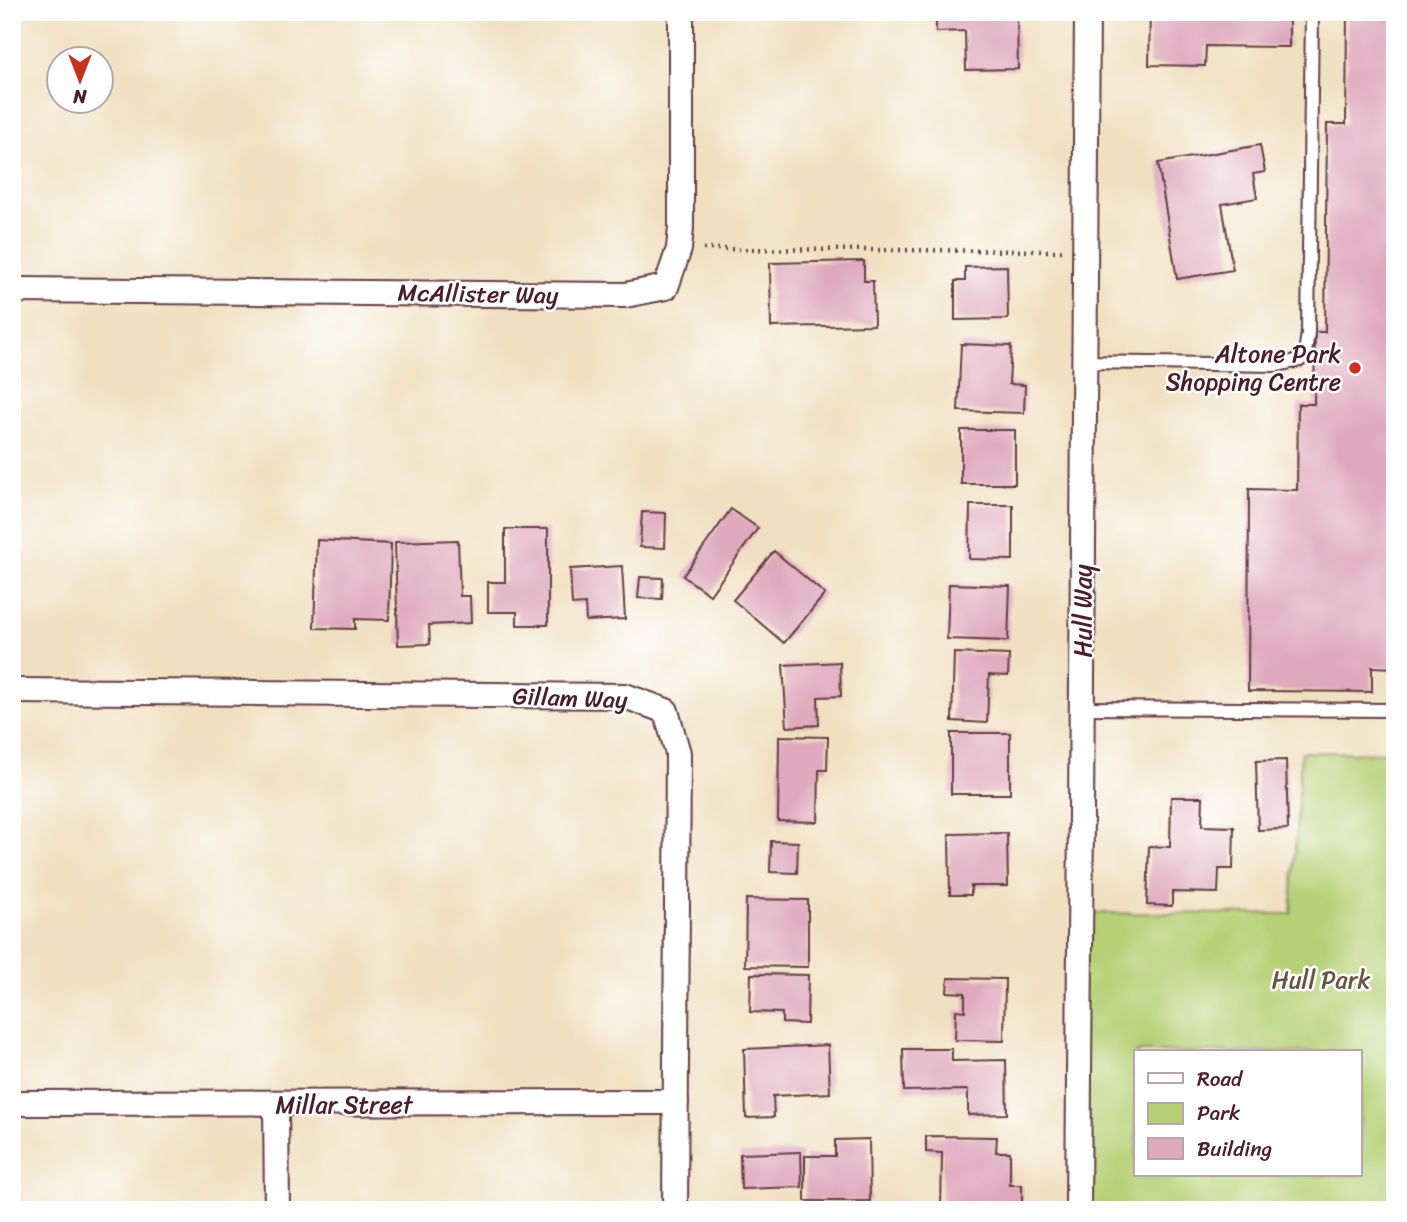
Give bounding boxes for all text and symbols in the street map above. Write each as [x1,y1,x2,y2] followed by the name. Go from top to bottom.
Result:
[46,46,116,116] north arrow
[73,80,88,113] text: N
[397,272,559,316] street label: McAllister Way
[1166,333,1341,403] place label: Altone Park Shopping Centre
[1347,360,1363,376] marker: Altone Park Shopping Centre
[1062,564,1104,657] street label: Hull Way
[512,675,629,721] street label: Gillam Way
[1272,959,1371,1001] park label: Hull Park
[1134,1050,1362,1176] legend
[1197,1060,1244,1098] text: Road
[276,1084,414,1126] street label: Millar Street
[1197,1094,1240,1132] text: Park
[1197,1130,1273,1168] text: Building

